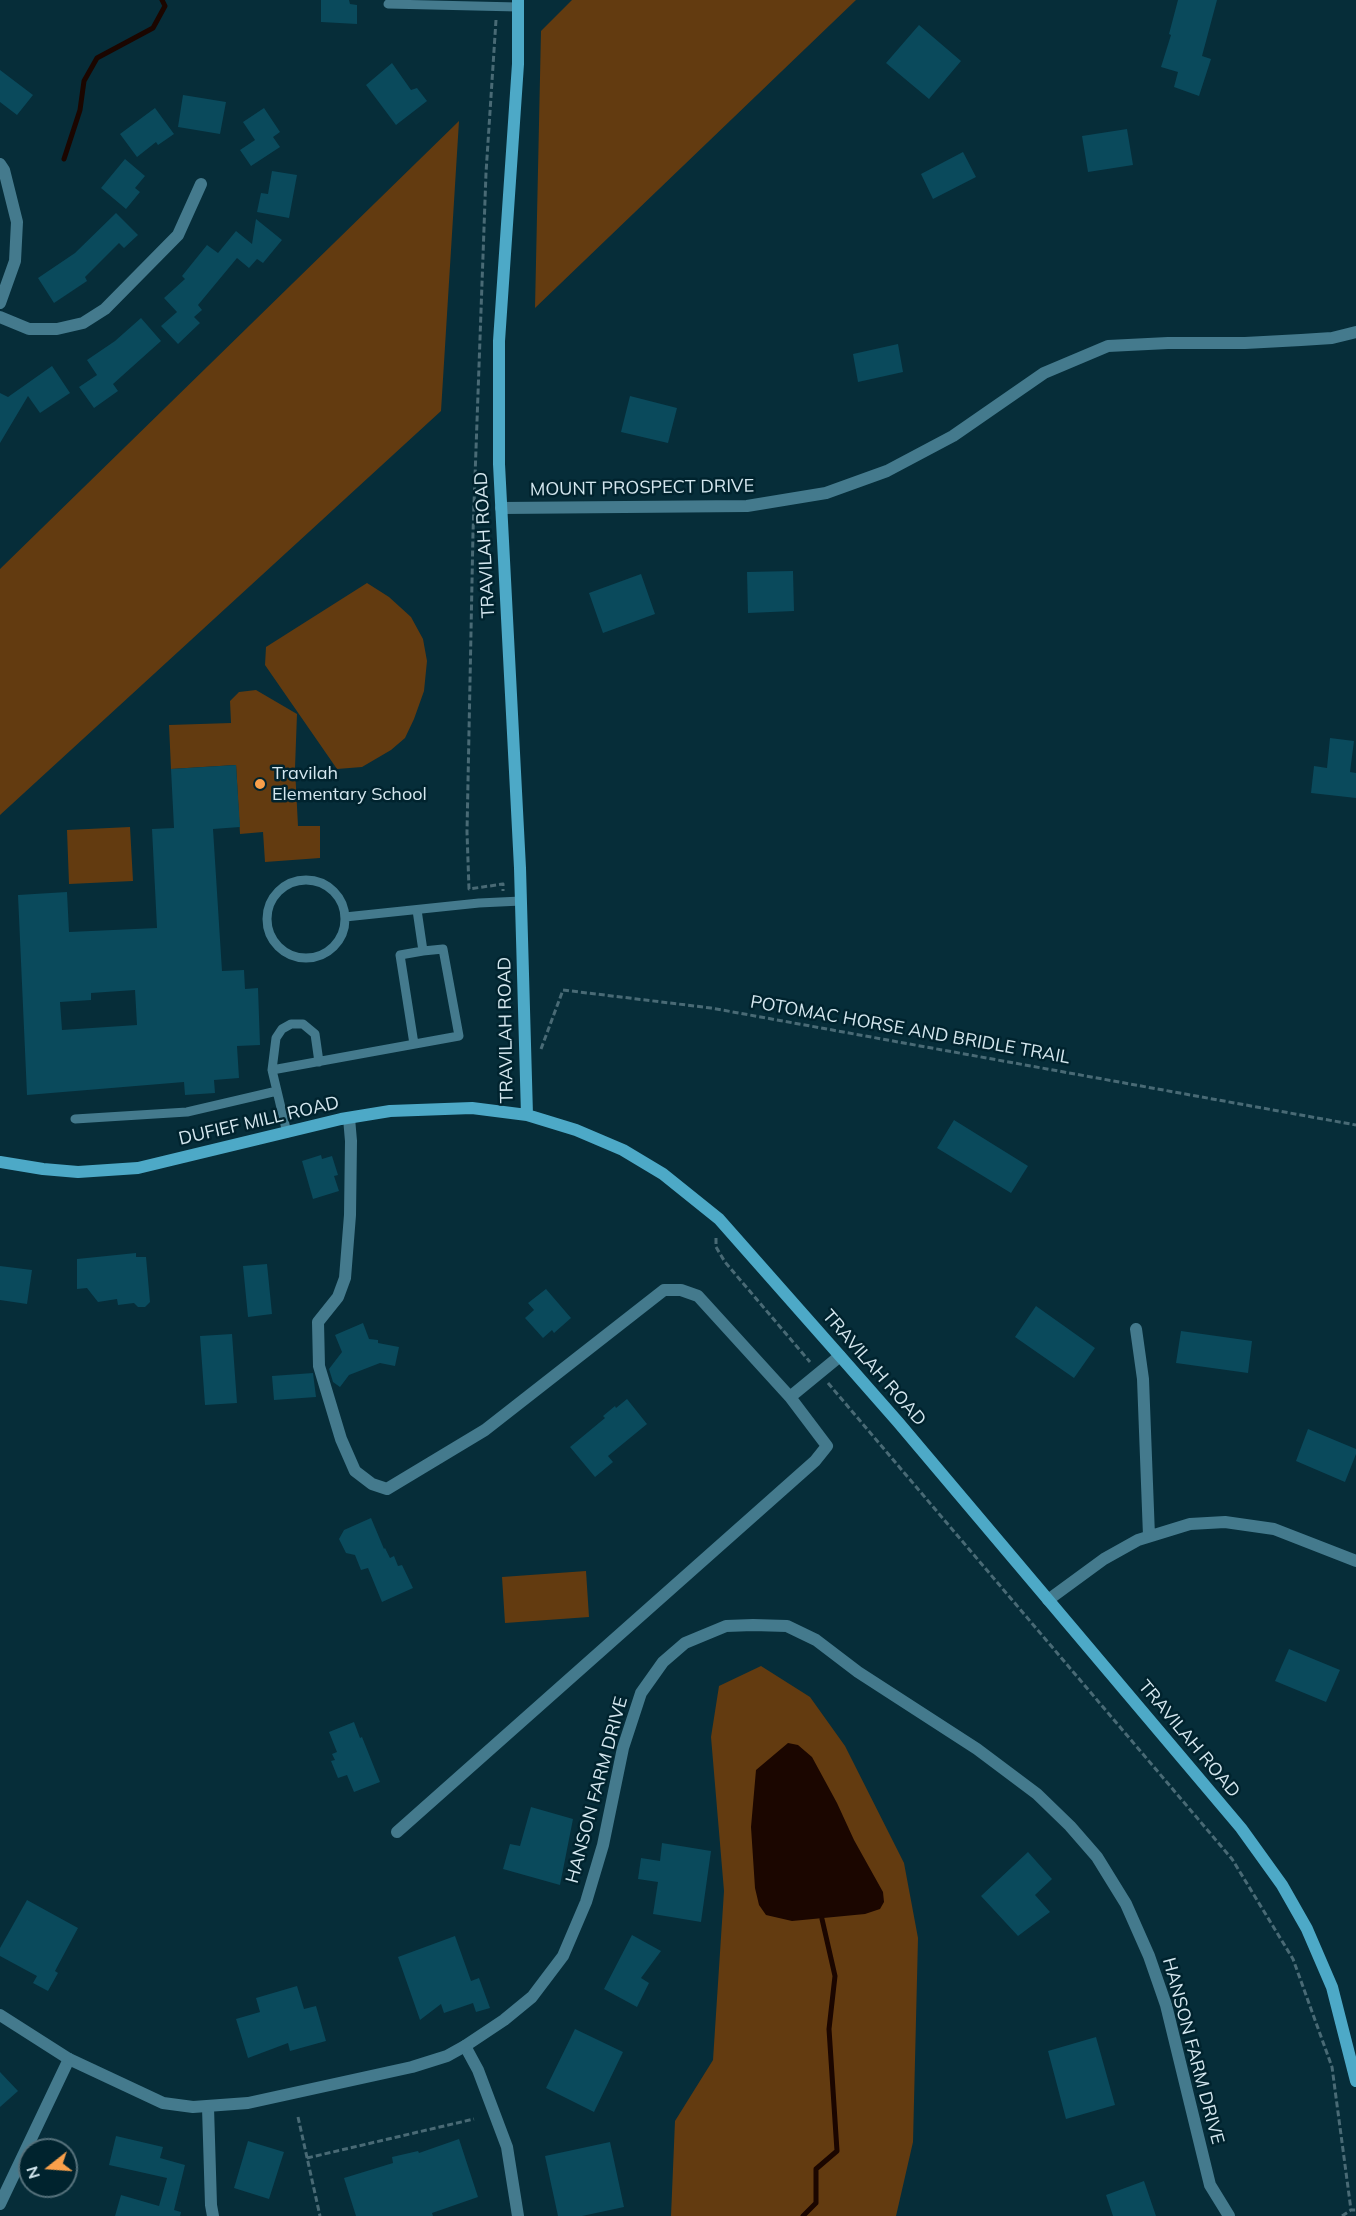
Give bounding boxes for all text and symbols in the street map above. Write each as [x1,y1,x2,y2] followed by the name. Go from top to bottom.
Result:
[470,471,500,619] street label: TRAVILAH ROAD
[530,475,754,501] street label: MOUNT PROSPECT DRIVE
[272,763,427,806] place label: Travilah Elementary School
[253,777,267,791] marker: Travilah Elementary School
[494,957,518,1103] street label: TRAVILAH ROAD
[748,991,1072,1069] street label: POTOMAC HORSE AND BRIDLE TRAIL
[177,1092,341,1150] street label: DUFIEF MILL ROAD
[818,1306,930,1430] street label: TRAVILAH ROAD
[1134,1676,1244,1802] street label: TRAVILAH ROAD
[562,1694,632,1886] street label: HANSON FARM DRIVE
[1158,1955,1228,2147] street label: HANSON FARM DRIVE
[18,2138,78,2198] north arrow
[21,2164,44,2181] text: N

